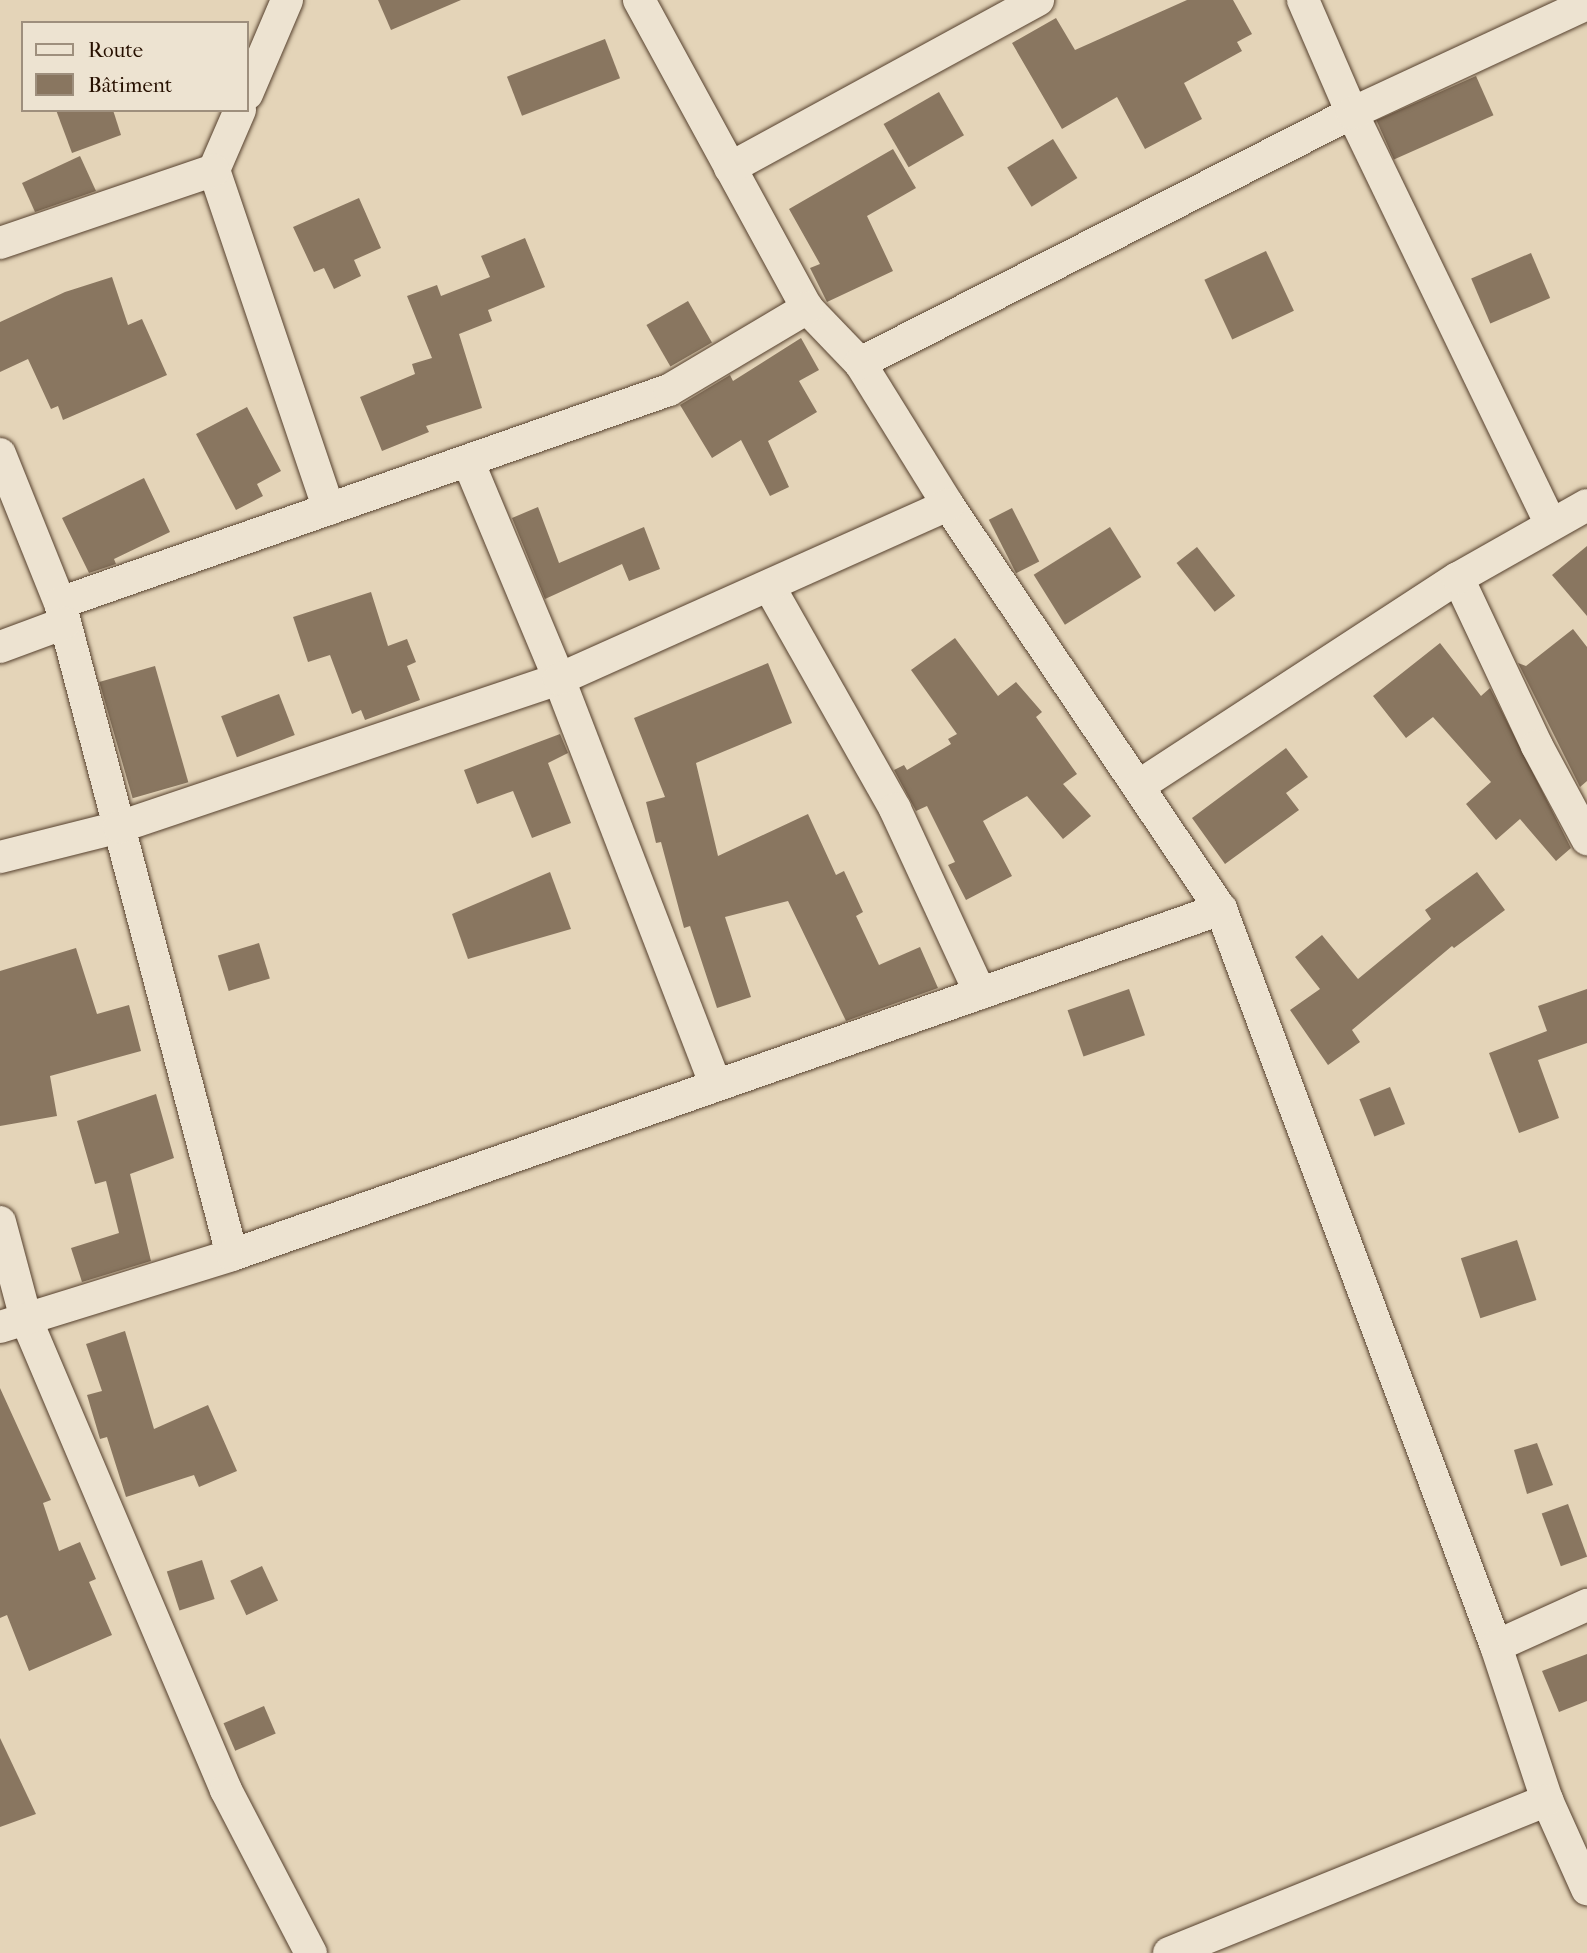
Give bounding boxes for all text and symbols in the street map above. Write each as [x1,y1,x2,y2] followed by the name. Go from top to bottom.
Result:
[21,21,248,112] legend
[88,38,143,62] text: Route
[88,73,172,97] text: Bâtiment

